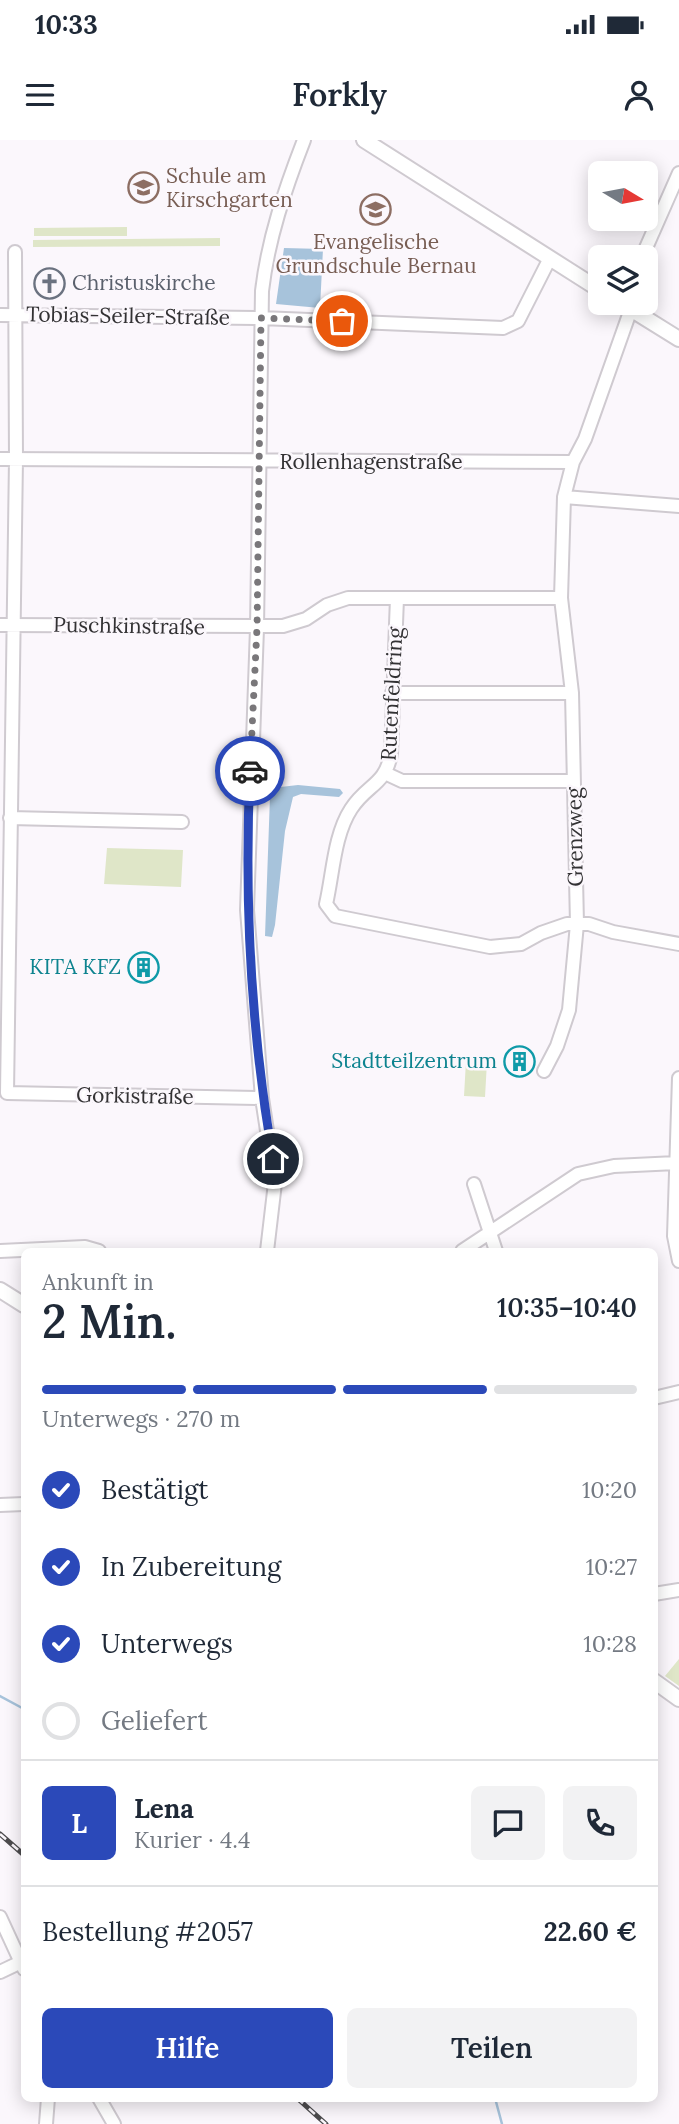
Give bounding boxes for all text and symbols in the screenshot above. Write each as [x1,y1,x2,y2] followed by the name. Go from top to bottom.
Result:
[35,8,98,41] text: 10:33
[292,74,387,115] text: Forkly
[21,76,59,114] icon: menu
[620,76,658,114] icon: person
[588,161,658,231] north arrow
[588,161,658,315] map controls
[166,162,293,213] place label: Schule am Kirschgarten
[126,171,160,205] school or university icon: Schule am Kirschgarten
[359,193,393,227] school or university icon: Evangelische Grundschule Bernau
[275,228,477,279] place label: Evangelische Grundschule Bernau
[588,245,658,315] button: layers
[32,266,66,300] church icon: Christuskirche
[72,269,216,296] place label: Christuskirche
[312,291,372,351] pin
[26,300,230,331] street label: Tobias-Seiler-Straße
[323,302,361,340] icon: bag
[279,448,463,475] street label: Rollenhagenstraße
[53,611,205,640] street label: Puschkinstraße
[375,626,409,762] street label: Rutenfeldring
[215,736,285,806] courier
[231,752,269,790] icon: car
[560,787,589,887] street label: Grenzweg
[127,950,161,984] building icon: KITA KFZ
[29,953,121,980] place label: KITA KFZ
[503,1044,537,1078] building icon: Stadtteilzentrum
[331,1047,497,1074] place label: Stadtteilzentrum
[76,1081,194,1110] street label: Gorkistraße
[243,1129,303,1189] pin
[254,1140,292,1178] icon: home
[42,1267,154,1296] text: Ankunft in
[497,1291,637,1324] text: 10:35–10:40
[42,1292,176,1351] text: 2 Min.
[42,1404,240,1433] text: Unterwegs · 270 m
[42,1471,80,1509] icon: check
[101,1473,208,1506] text: Bestätigt
[582,1475,637,1504] text: 10:20
[42,1548,80,1586] icon: check
[101,1550,281,1583] text: In Zubereitung
[586,1552,637,1581] text: 10:27
[42,1625,80,1663] icon: check
[101,1627,233,1660] text: Unterwegs
[583,1629,637,1658] text: 10:28
[101,1704,208,1737] text: Geliefert
[471,1786,545,1860] button: chat
[563,1786,637,1860] button: phone
[134,1792,194,1825] text: Lena
[71,1807,87,1840] text: L
[134,1825,251,1854] text: Kurier · 4.4
[42,1915,253,1948] text: Bestellung #2057
[544,1915,637,1948] text: 22.60 €
[42,2008,333,2088] button: Hilfe
[347,2008,637,2088] button: Teilen

